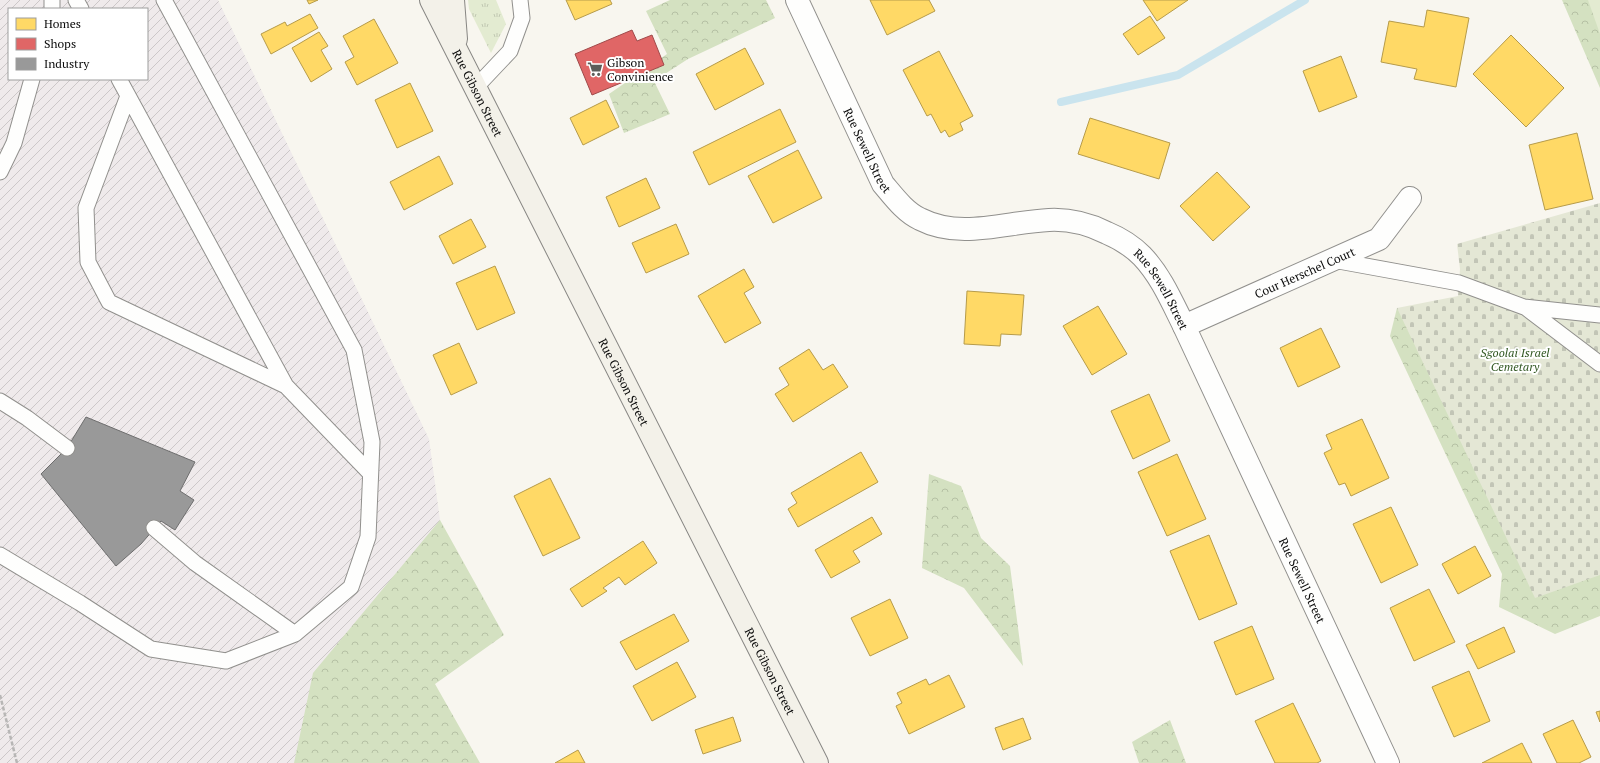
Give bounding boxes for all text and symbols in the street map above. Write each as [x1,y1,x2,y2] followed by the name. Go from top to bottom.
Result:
[8,8,148,80] legend
[44,16,81,31] text: Homes
[44,36,76,51] text: Shops
[450,47,507,139] street label: Rue Gibson Street
[607,55,673,84] place label: Gibson Convinience
[44,56,90,71] text: Industry
[586,60,604,78] supermarket icon: Gibson Convinience
[841,105,895,196] street label: Rue Sewell Street
[1252,243,1358,301] street label: Cour Herschel Court
[1131,245,1192,332] street label: Rue Sewell Street
[596,336,653,429] street label: Rue Gibson Street
[1480,345,1550,374] park label: Sgoolai Israel Cemetary
[1276,535,1329,626] street label: Rue Sewell Street
[742,625,799,718] street label: Rue Gibson Street

